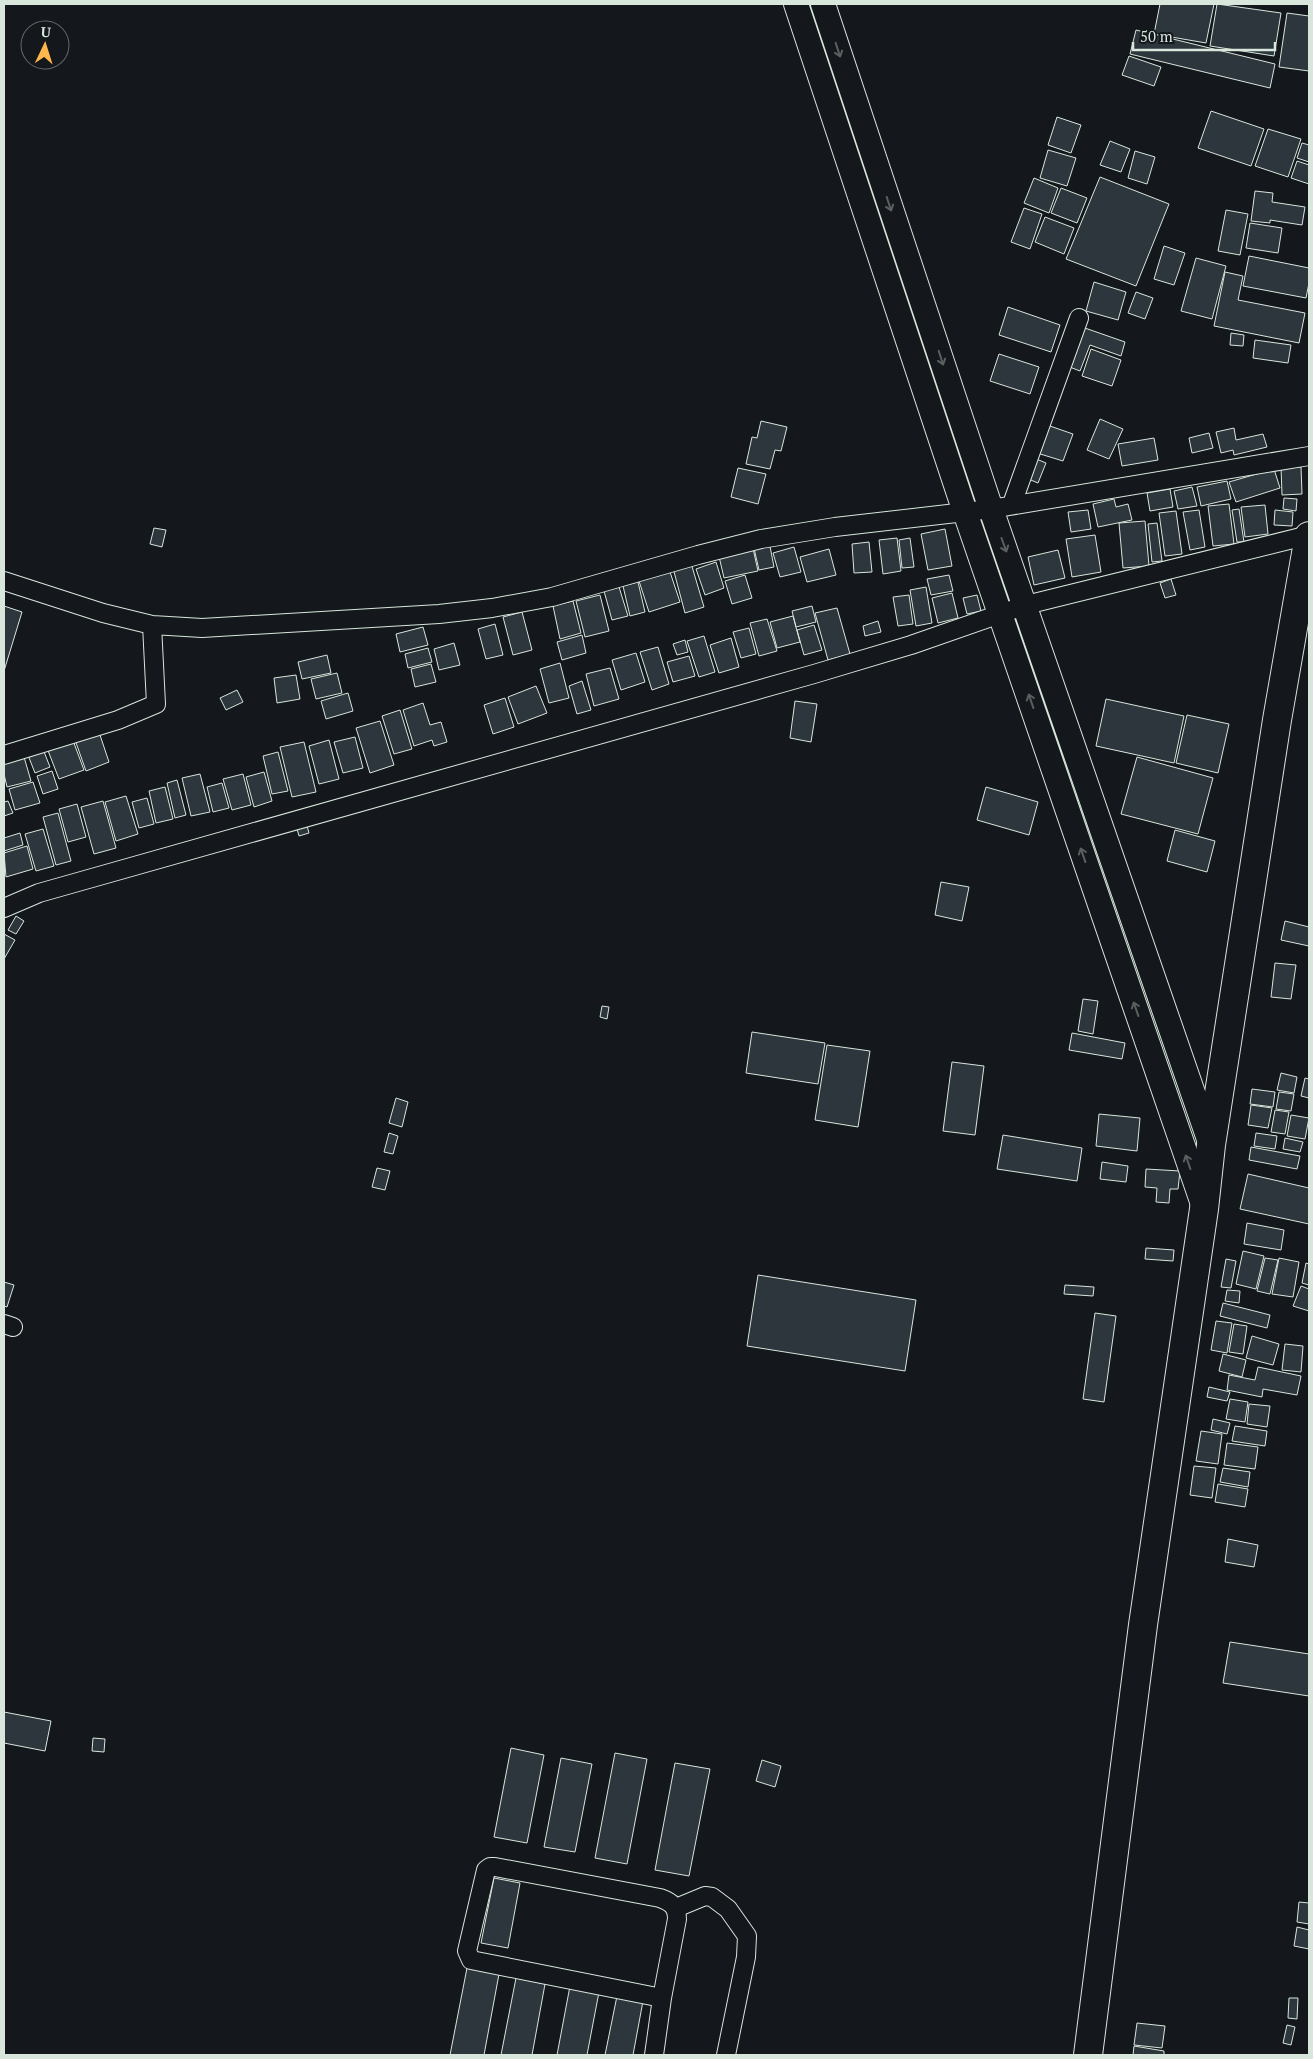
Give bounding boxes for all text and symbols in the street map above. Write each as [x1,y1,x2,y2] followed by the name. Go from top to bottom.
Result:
[20,20,70,70] north arrow
[1133,20,1276,52] scale bar
[40,22,52,41] text: U
[1140,26,1173,46] text: 50 m
[834,42,843,57] one-way arrow
[885,196,895,212] one-way arrow
[937,350,946,366] one-way arrow
[1000,537,1009,552] one-way arrow
[1025,693,1035,709] one-way arrow
[1078,848,1087,863] one-way arrow
[1131,1001,1140,1017] one-way arrow
[1183,1155,1193,1171] one-way arrow

